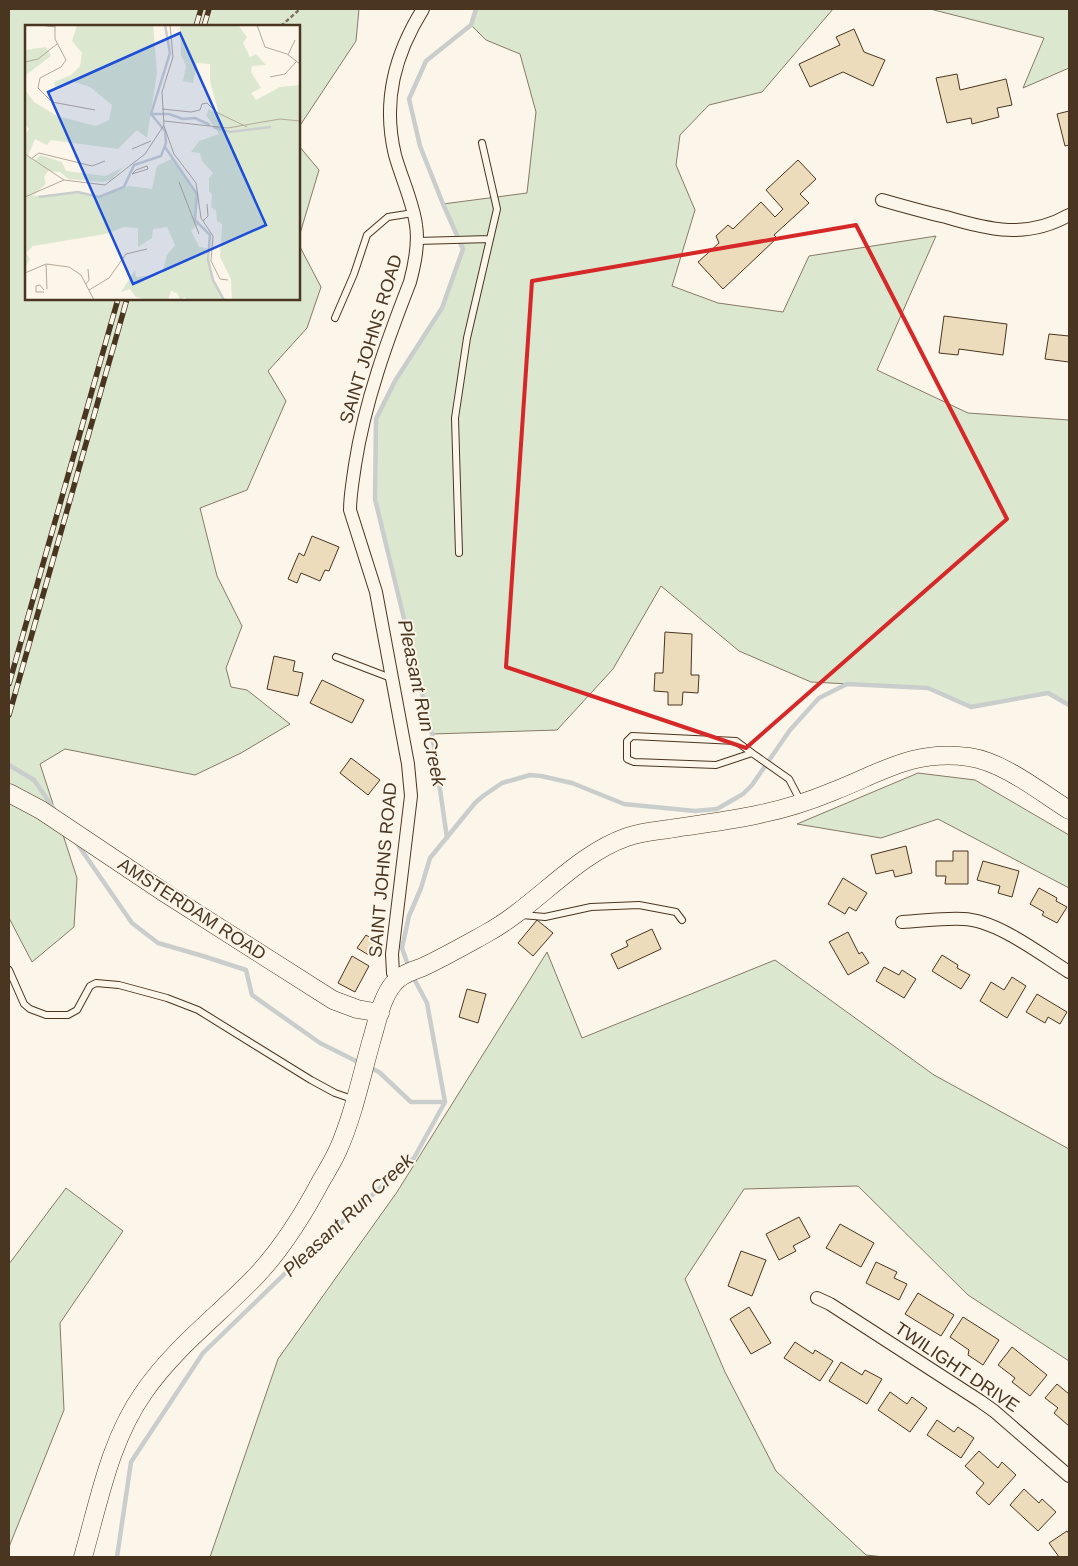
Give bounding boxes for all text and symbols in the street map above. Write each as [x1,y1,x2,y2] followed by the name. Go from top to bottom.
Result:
[25,25,300,300] inset map
[336,252,406,426] street label: SAINT JOHNS ROAD
[394,618,450,790] water label: Pleasant Run Creek
[365,782,401,958] street label: SAINT JOHNS ROAD
[114,854,270,964] street label: AMSTERDAM ROAD
[279,1148,418,1281] water label: Pleasant Run Creek
[891,1318,1023,1416] street label: TWILIGHT DRIVE

